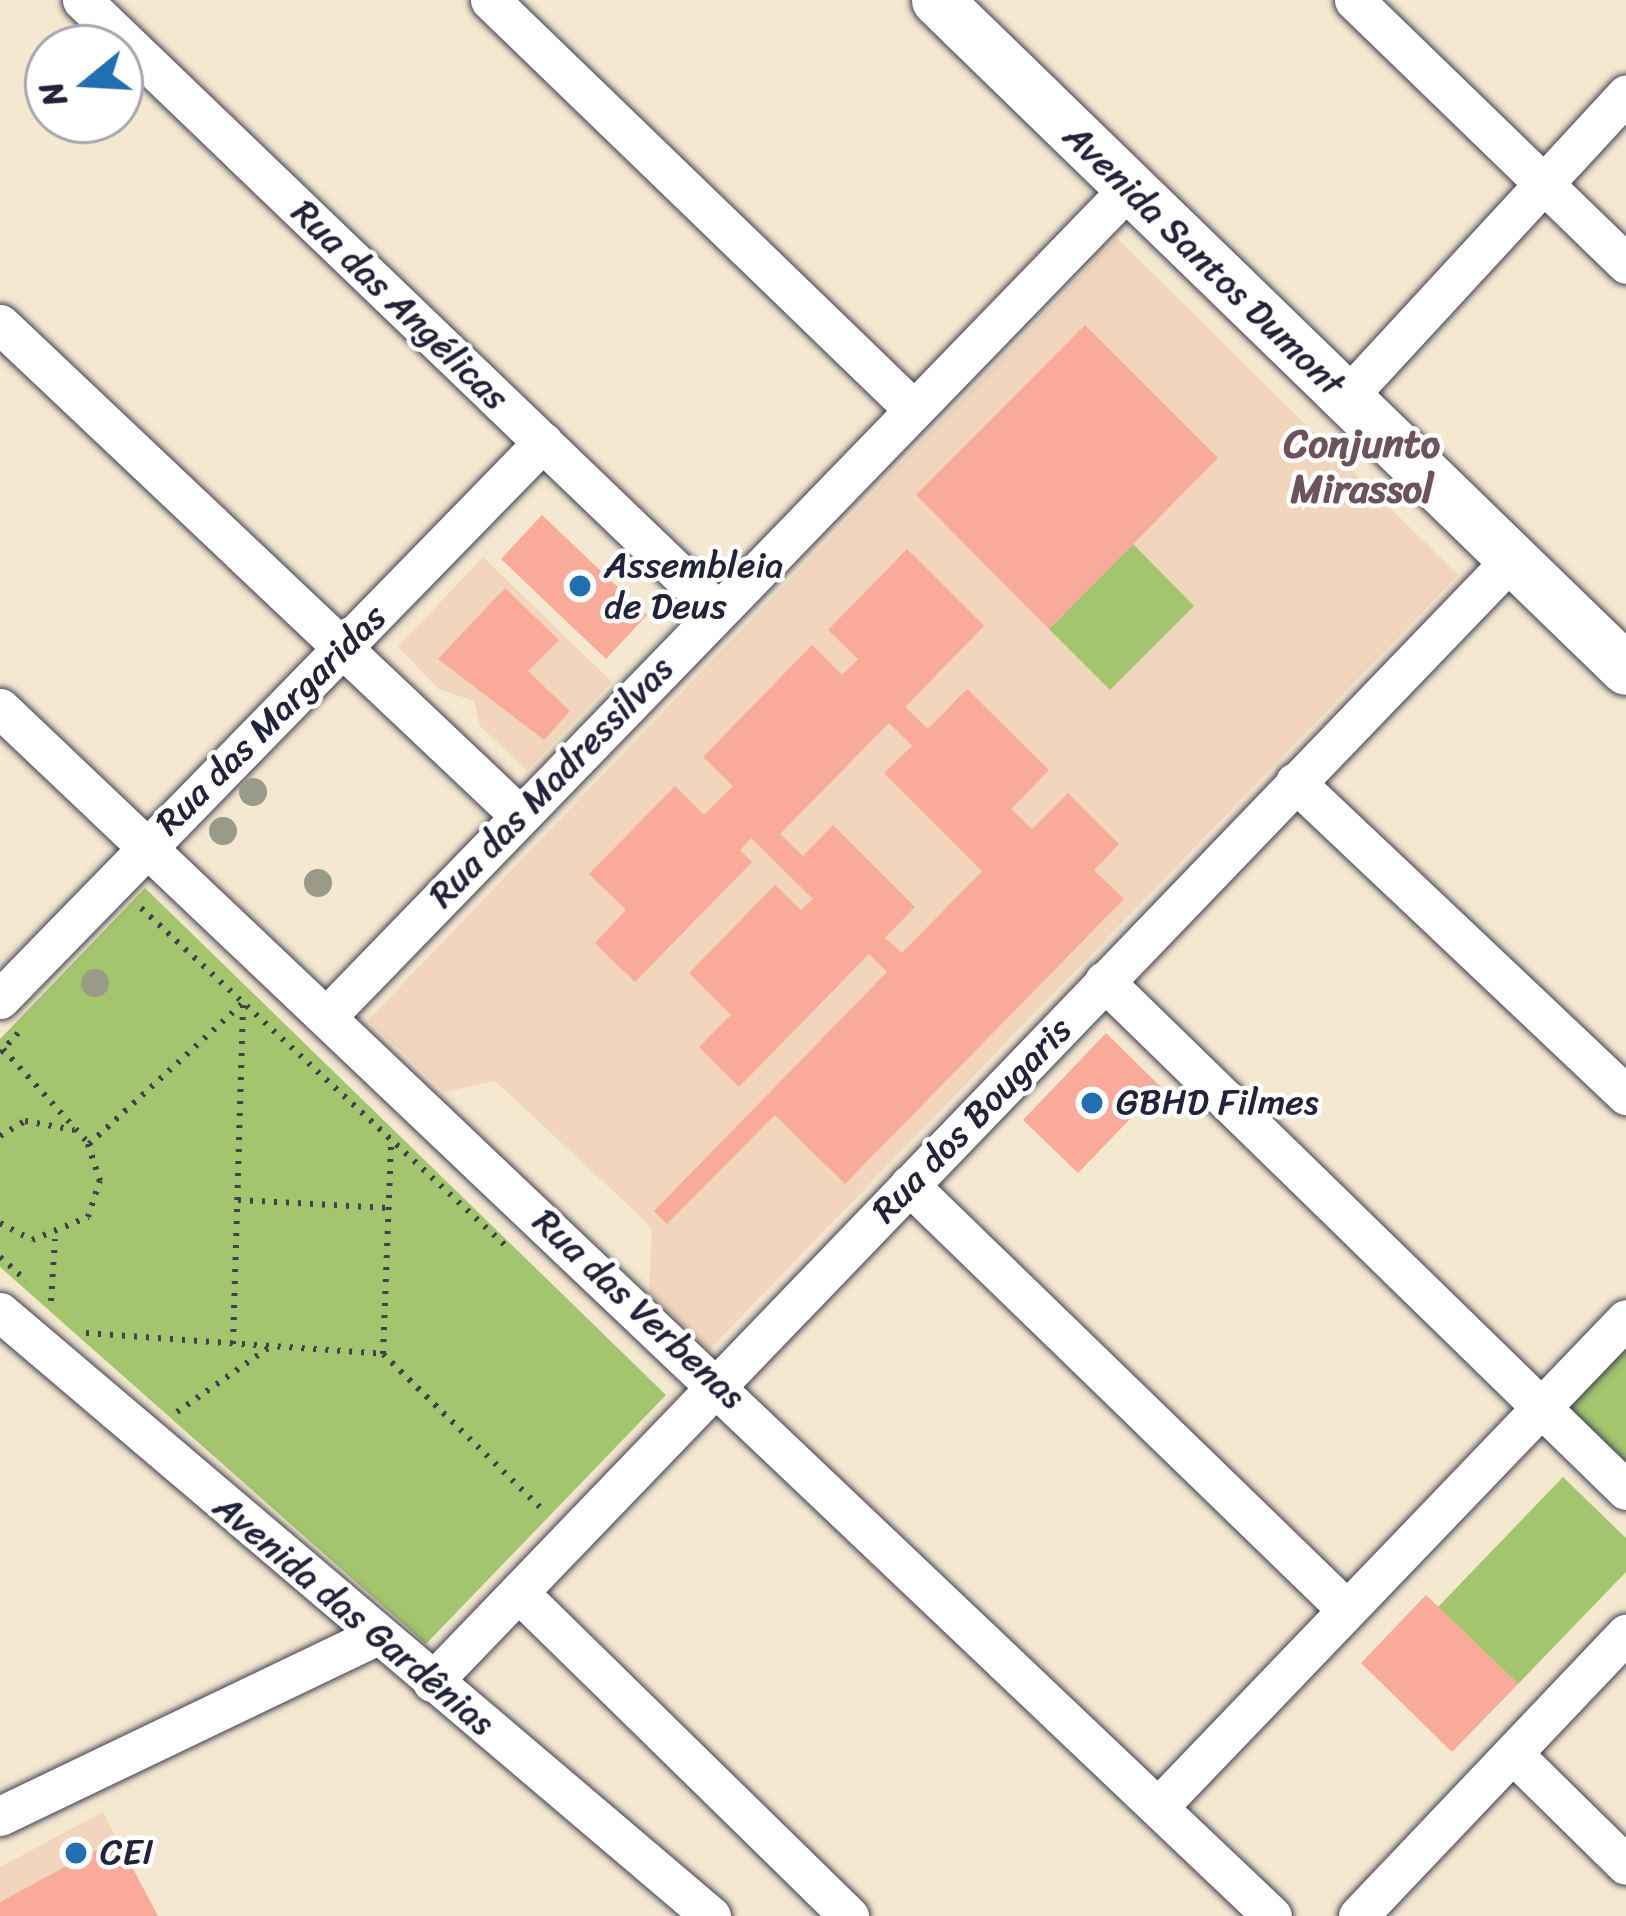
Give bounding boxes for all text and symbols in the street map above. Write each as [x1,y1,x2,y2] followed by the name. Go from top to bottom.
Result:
[24,24,144,144] north arrow
[22,74,84,114] text: N
[1055,115,1353,405] street label: Avenida Santos Dumont
[283,191,517,419] street label: Rua das Angélicas
[1284,422,1440,513] district label: Conjunto Mirassol
[604,543,783,628] place label: Assembleia de Deus
[567,573,593,599] marker: Assembleia de Deus
[147,596,395,844] street label: Rua das Margaridas
[419,647,683,917] street label: Rua das Madressilvas
[863,1009,1081,1231] street label: Rua dos Bougaris
[1116,1081,1319,1125] place label: GBHD Filmes
[1079,1090,1105,1116] marker: GBHD Filmes
[524,1199,754,1419] street label: Rua das Verbenas
[204,1485,504,1745] street label: Avenida das Gardênias
[100,1831,154,1875] place label: CEI
[63,1840,89,1866] marker: CEI

